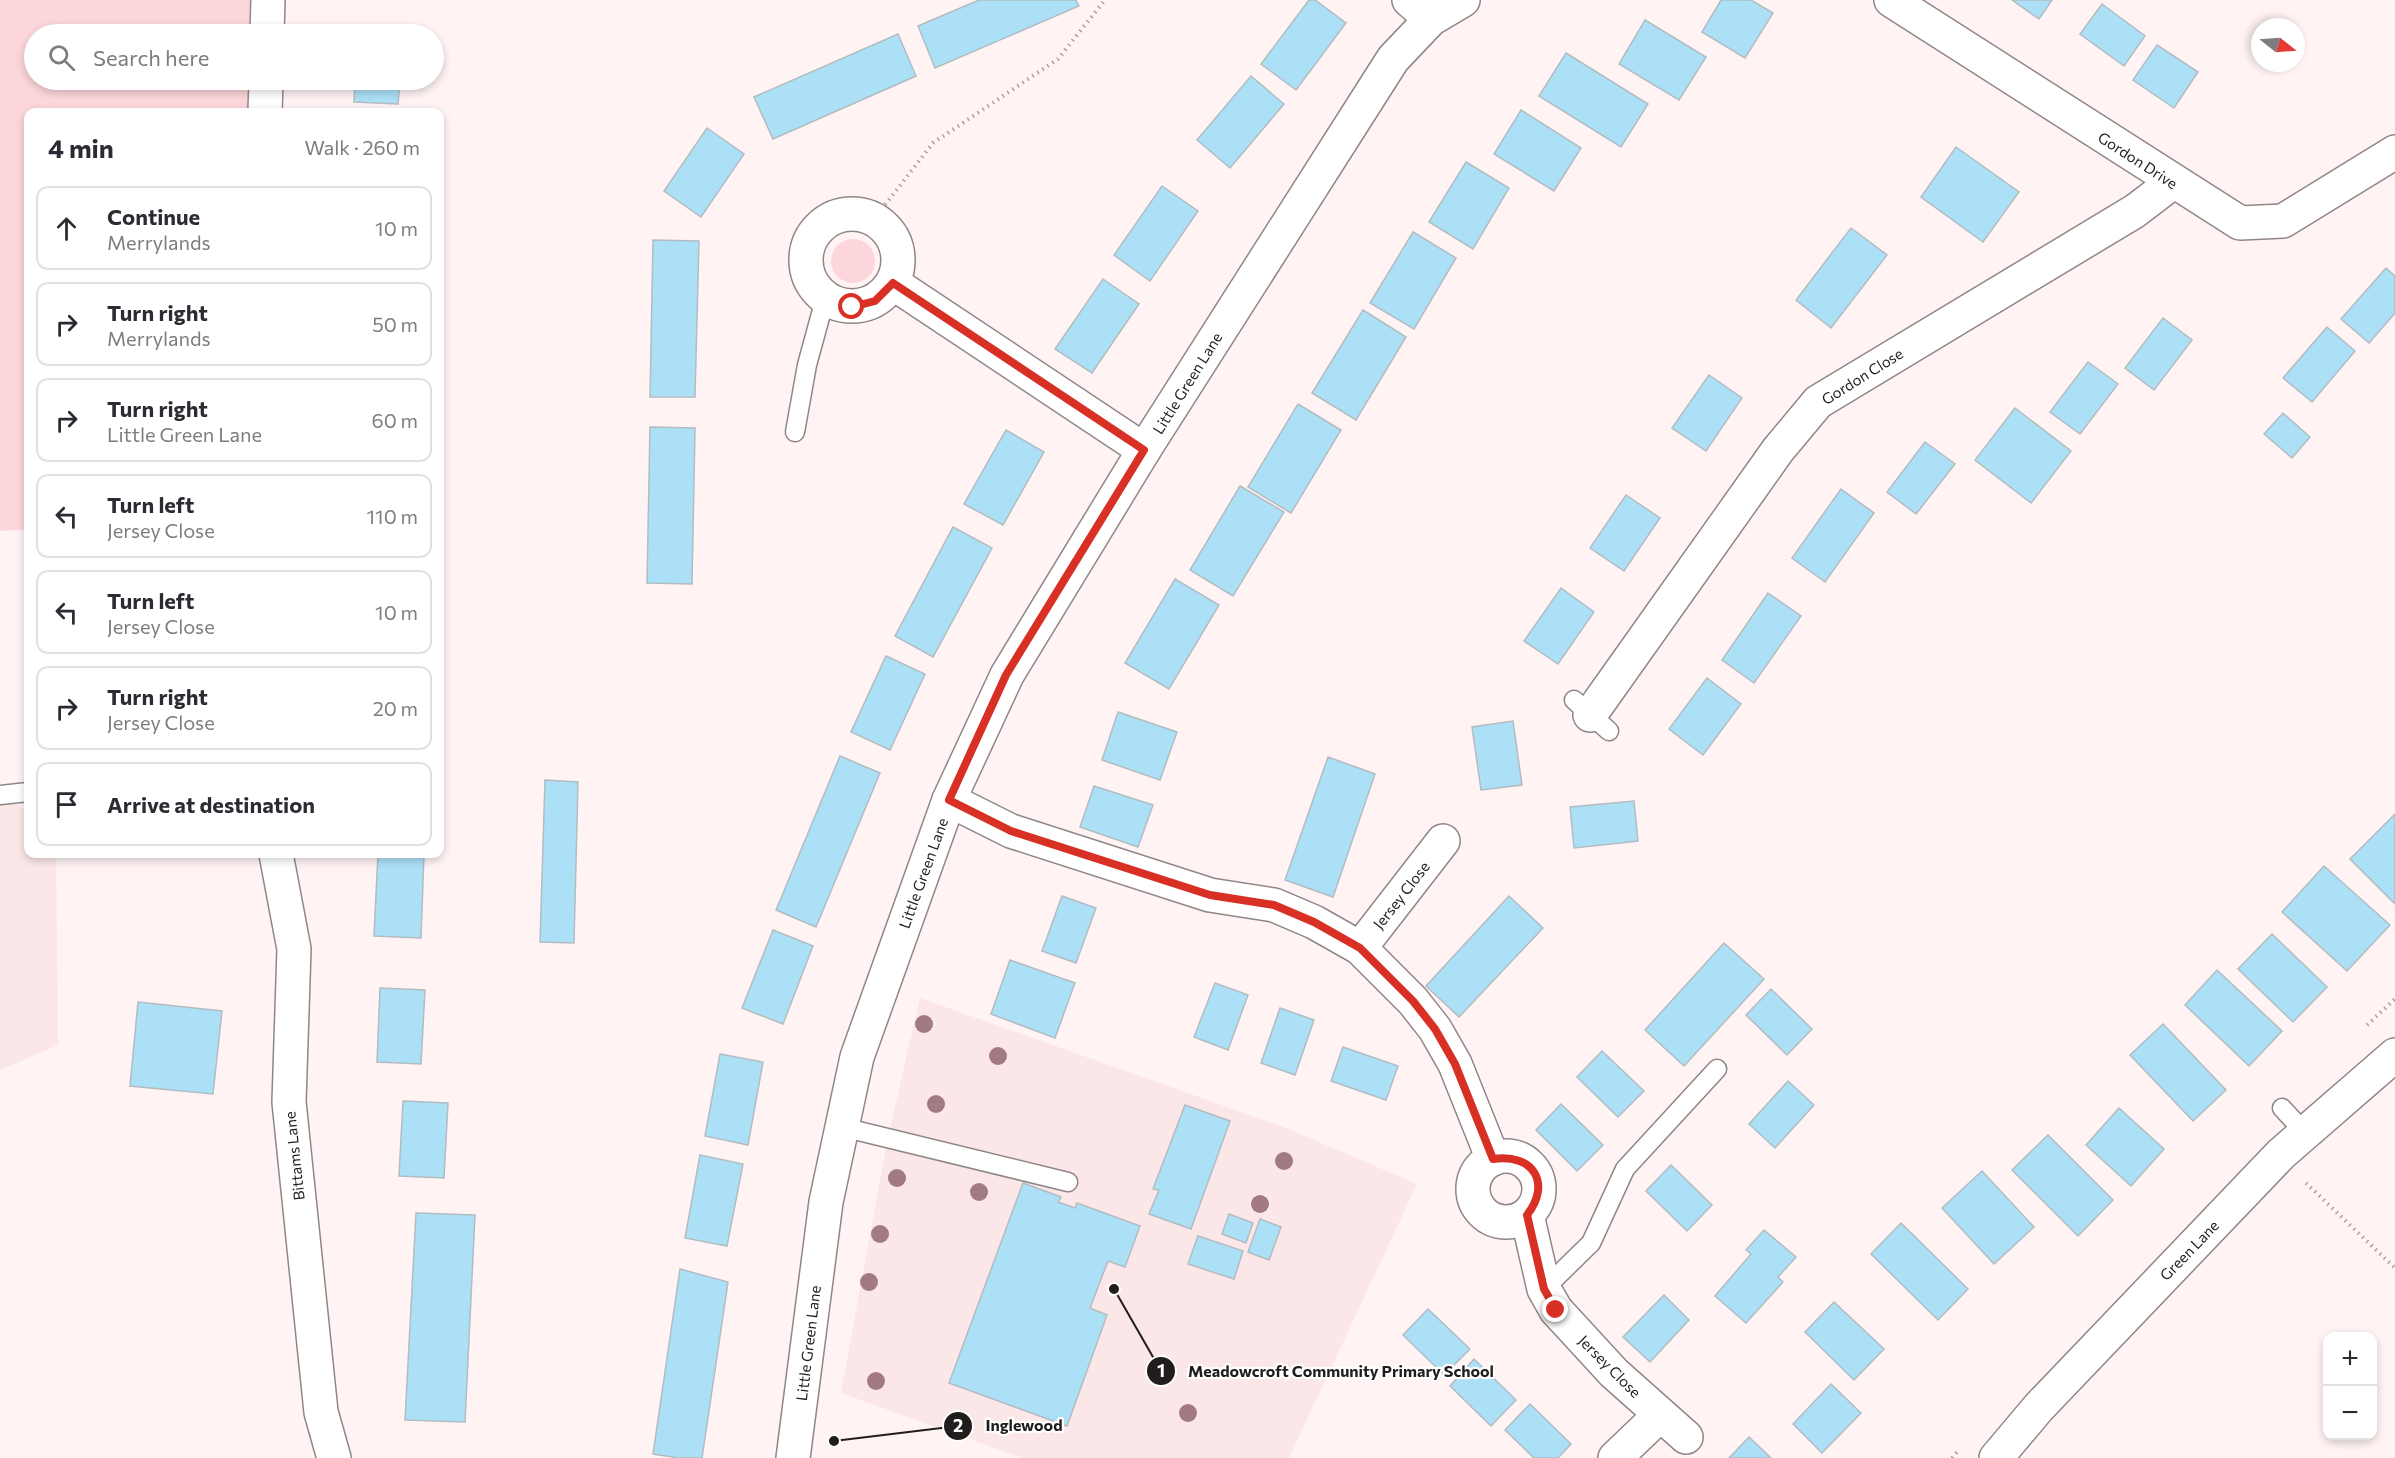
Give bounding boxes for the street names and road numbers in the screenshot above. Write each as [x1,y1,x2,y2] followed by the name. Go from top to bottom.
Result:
[2095,128,2181,192] street label: Gordon Drive
[1149,329,1225,437] street label: Little Green Lane
[1818,344,1906,408] street label: Gordon Close
[895,815,951,931] street label: Little Green Lane
[1369,858,1433,932] street label: Jersey Close
[280,1111,308,1201] street label: Bittams Lane
[2156,1216,2222,1284] street label: Green Lane
[792,1284,824,1402] street label: Little Green Lane
[1575,1331,1645,1401] street label: Jersey Close

